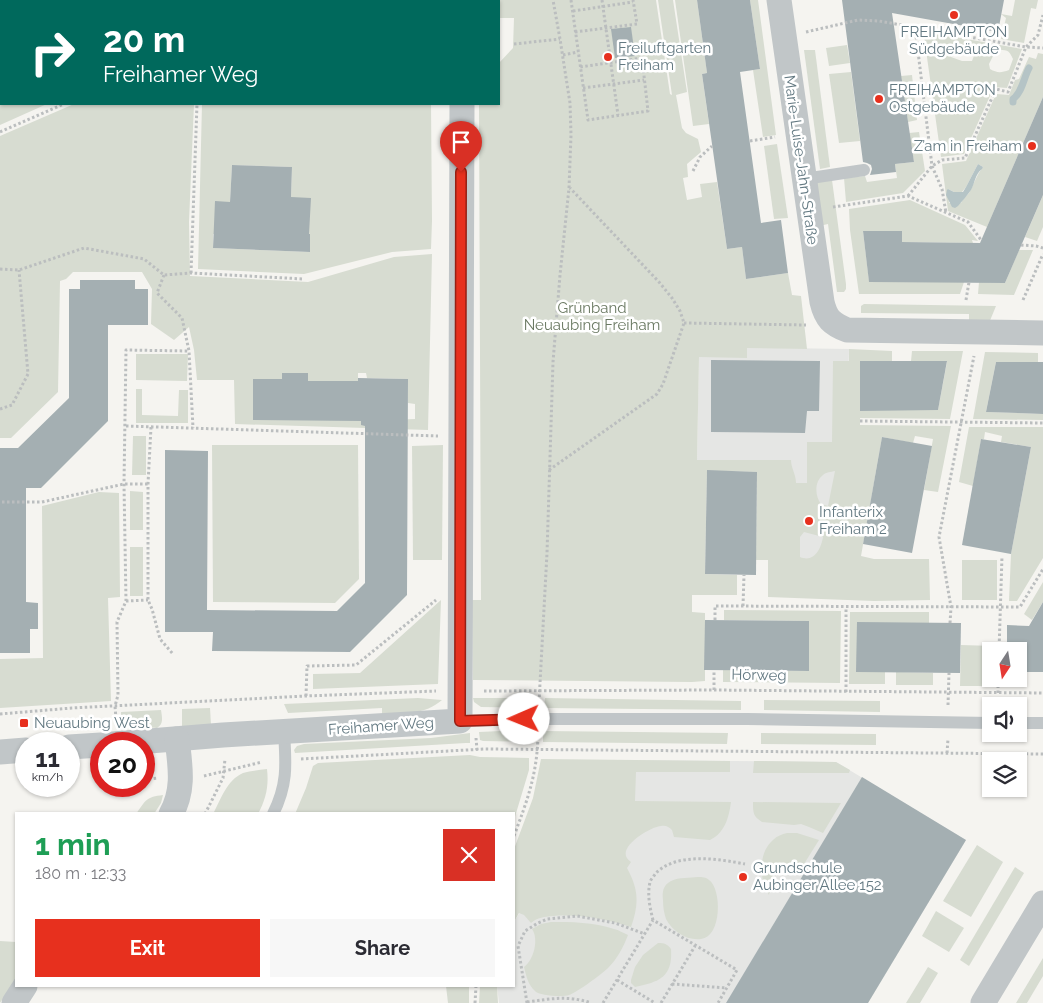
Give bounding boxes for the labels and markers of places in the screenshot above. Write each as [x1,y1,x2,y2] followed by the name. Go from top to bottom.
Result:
[948,9,960,21] marker: FREIHAMPTON Südgebäude
[901,23,1007,58] place label: FREIHAMPTON Südgebäude
[618,39,711,74] place label: Freiluftgarten Freiham
[602,51,614,63] marker: Freiluftgarten Freiham
[889,81,996,116] place label: FREIHAMPTON Ostgebäude
[873,93,885,105] marker: FREIHAMPTON Ostgebäude
[440,121,482,172] pin
[914,137,1022,155] place label: Z’am in Freiham
[1026,140,1038,152] marker: Z’am in Freiham
[819,503,887,538] place label: Infanterix Freiham 2
[803,515,815,527] marker: Infanterix Freiham 2
[34,714,150,732] place label: Neuaubing West
[18,717,30,729] marker: Neuaubing West
[753,859,882,894] place label: Grundschule Aubinger Allee 152
[737,871,749,883] marker: Grundschule Aubinger Allee 152

